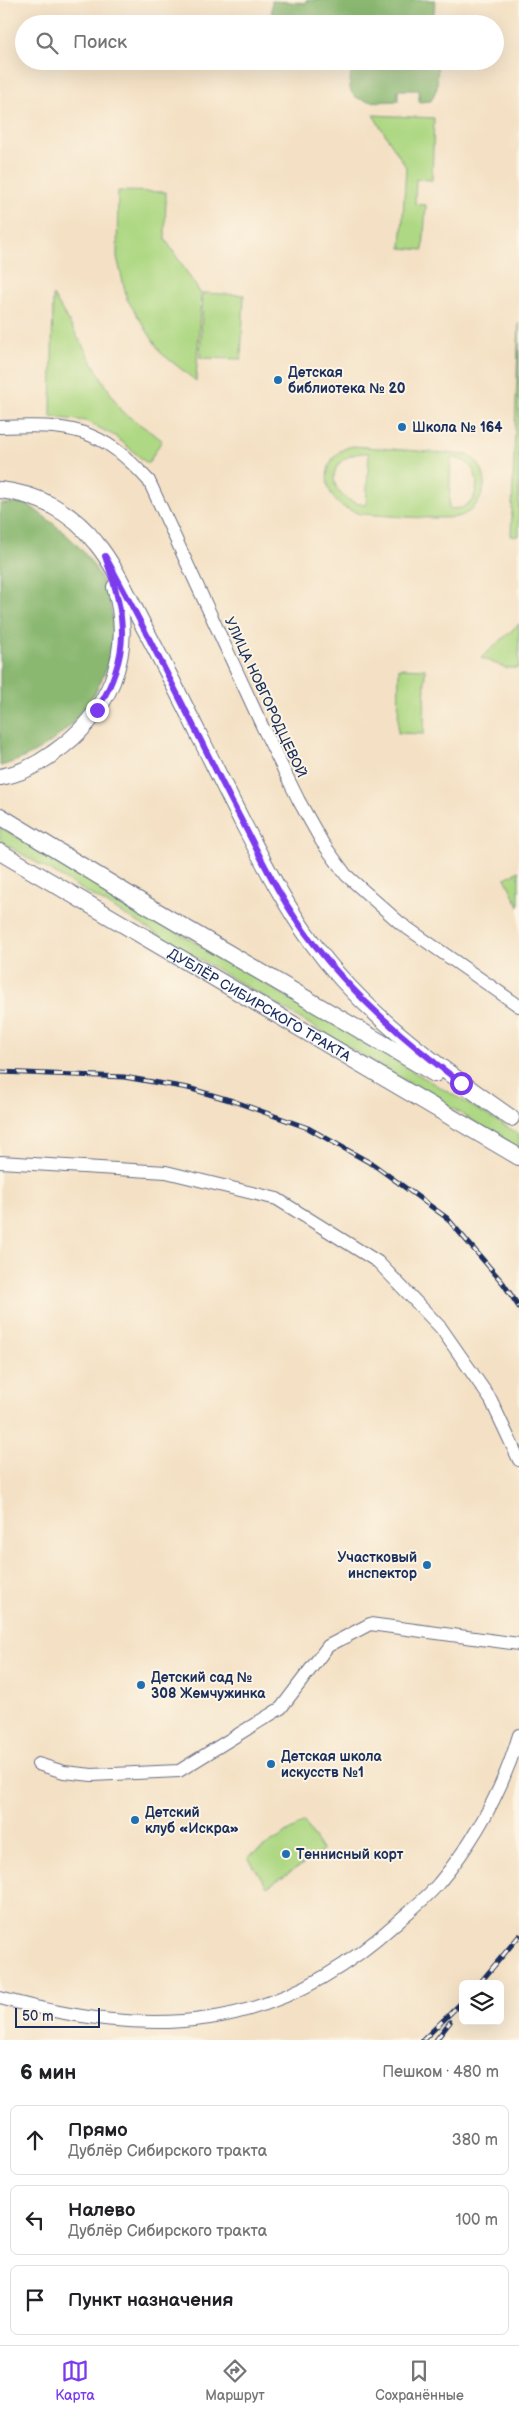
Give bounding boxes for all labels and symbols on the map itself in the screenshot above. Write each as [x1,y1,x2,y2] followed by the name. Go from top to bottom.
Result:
[288,364,406,397] place label: Детская библиотека № 20
[272,374,284,386] marker: Детская библиотека № 20
[412,419,503,436] place label: Школа № 164
[396,421,408,433] marker: Школа № 164
[221,614,310,780] street label: УЛИЦА НОВГОРОДЦЕВОЙ
[86,699,109,722] route end
[165,945,354,1065] street label: ДУБЛЁР СИБИРСКОГО ТРАКТА
[450,1072,473,1095] route start
[337,1549,418,1582] place label: Участковый инспектор
[421,1559,433,1571] marker: Участковый инспектор
[151,1669,266,1702] place label: Детский сад № 308 Жемчужинка
[135,1679,147,1691] marker: Детский сад № 308 Жемчужинка
[281,1748,383,1781] place label: Детская школа искусств №1
[265,1758,277,1770] marker: Детская школа искусств №1
[145,1804,239,1837] place label: Детский клуб «Искра»
[129,1814,141,1826] marker: Детский клуб «Искра»
[296,1846,404,1863] place label: Теннисный корт
[280,1848,292,1860] marker: Теннисный корт
[15,2005,100,2028] scale bar

